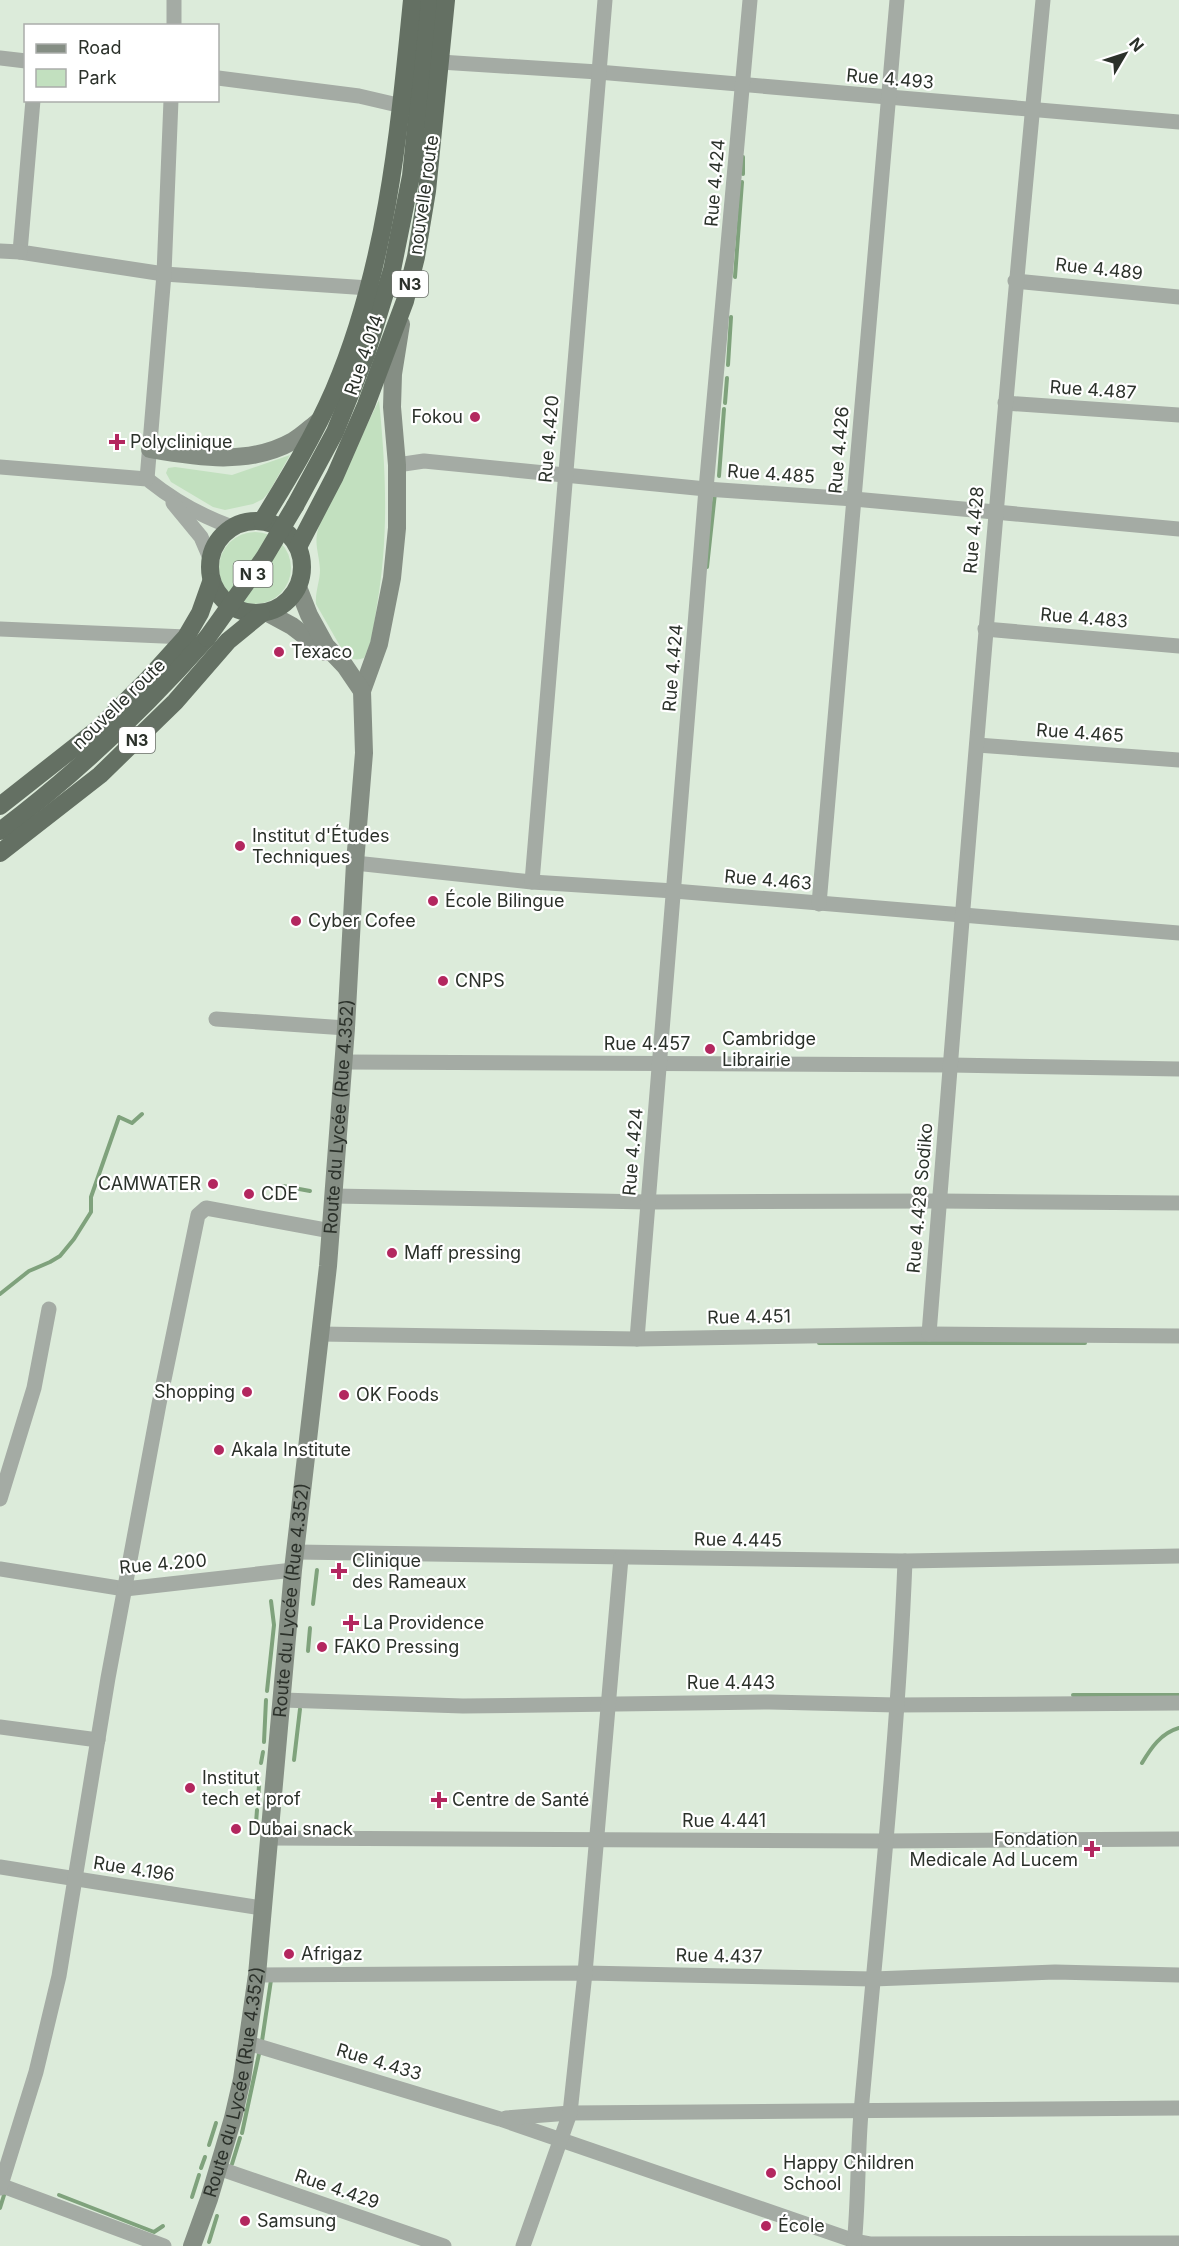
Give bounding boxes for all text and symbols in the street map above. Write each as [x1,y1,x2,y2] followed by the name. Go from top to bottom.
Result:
[24,24,219,102] legend
[1095,24,1155,84] north arrow
[1125,34,1148,56] text: N
[78,37,121,58] text: Road
[845,64,935,93] street label: Rue 4.493
[78,67,117,88] text: Park
[405,134,442,256] street label: nouvelle route
[700,138,729,228] street label: Rue 4.424
[1054,253,1144,284] street label: Rue 4.489
[392,271,428,297] road number: N3
[340,312,387,398] street label: Rue 4.014
[1049,376,1137,403] street label: Rue 4.487
[534,394,563,484] street label: Rue 4.420
[824,405,853,495] street label: Rue 4.426
[411,406,463,427] place label: Fokou
[468,410,482,424] marker: Fokou
[130,431,233,452] place label: Polyclinique
[108,433,126,451] marker: Polyclinique
[727,460,816,487] street label: Rue 4.485
[959,485,988,575] street label: Rue 4.428
[234,561,272,587] road number: N 3
[1039,603,1129,632] street label: Rue 4.483
[658,623,687,713] street label: Rue 4.424
[291,641,352,662] place label: Texaco
[272,645,286,659] marker: Texaco
[68,654,169,753] street label: nouvelle route
[1036,719,1125,746] street label: Rue 4.465
[119,727,155,753] road number: N3
[252,824,390,867] place label: Institut d'Études Techniques
[233,839,247,853] marker: Institut d'Études Techniques
[723,865,813,894] street label: Rue 4.463
[445,889,564,911] place label: École Bilingue
[426,894,440,908] marker: École Bilingue
[308,910,416,931] place label: Cyber Cofee
[289,914,303,928] marker: Cyber Cofee
[455,970,505,991] place label: CNPS
[436,974,450,988] marker: CNPS
[319,998,358,1235] street label: Route du Lycée (Rue 4.352)
[722,1028,816,1070] place label: Cambridge Librairie
[604,1033,690,1054] street label: Rue 4.457
[703,1042,717,1056] marker: Cambridge Librairie
[618,1107,647,1197] street label: Rue 4.424
[902,1122,937,1274] street label: Rue 4.428 Sodiko
[98,1173,201,1194] place label: CAMWATER
[206,1177,220,1191] marker: CAMWATER
[261,1183,298,1204] place label: CDE
[242,1187,256,1201] marker: CDE
[404,1242,521,1263] place label: Maff pressing
[385,1246,399,1260] marker: Maff pressing
[707,1305,791,1328] street label: Rue 4.451
[154,1381,235,1402] place label: Shopping
[356,1384,439,1405] place label: OK Foods
[240,1385,254,1399] marker: Shopping
[337,1388,351,1402] marker: OK Foods
[231,1439,351,1460] place label: Akala Institute
[212,1443,226,1457] marker: Akala Institute
[269,1482,313,1718] street label: Route du Lycée (Rue 4.352)
[694,1528,782,1551] street label: Rue 4.445
[118,1549,208,1578] street label: Rue 4.200
[352,1550,467,1592] place label: Clinique des Rameaux
[330,1562,348,1580] marker: Clinique des Rameaux
[363,1612,484,1633] place label: La Providence
[344,1616,358,1630] marker: La Providence
[334,1636,459,1657] place label: FAKO Pressing
[315,1640,329,1654] marker: FAKO Pressing
[687,1672,775,1693] street label: Rue 4.443
[202,1767,301,1809] place label: Institut tech et prof
[183,1781,197,1795] marker: Institut tech et prof
[452,1789,589,1810] place label: Centre de Santé
[430,1791,448,1809] marker: Centre de Santé
[682,1810,766,1831] street label: Rue 4.441
[248,1818,353,1839] place label: Dubai snack
[229,1822,243,1836] marker: Dubai snack
[910,1828,1078,1870] place label: Fondation Medicale Ad Lucem
[1083,1840,1101,1858] marker: Fondation Medicale Ad Lucem
[92,1852,176,1885] street label: Rue 4.196
[301,1943,363,1964] place label: Afrigaz
[675,1944,763,1967] street label: Rue 4.437
[282,1947,296,1961] marker: Afrigaz
[199,1966,268,2200] street label: Route du Lycée (Rue 4.352)
[334,2039,424,2084] street label: Rue 4.433
[783,2152,915,2194] place label: Happy Children School
[292,2164,382,2213] street label: Rue 4.429
[764,2166,778,2180] marker: Happy Children School
[257,2210,336,2231] place label: Samsung
[238,2214,252,2228] marker: Samsung
[778,2214,825,2236] place label: École
[759,2219,773,2233] marker: École

